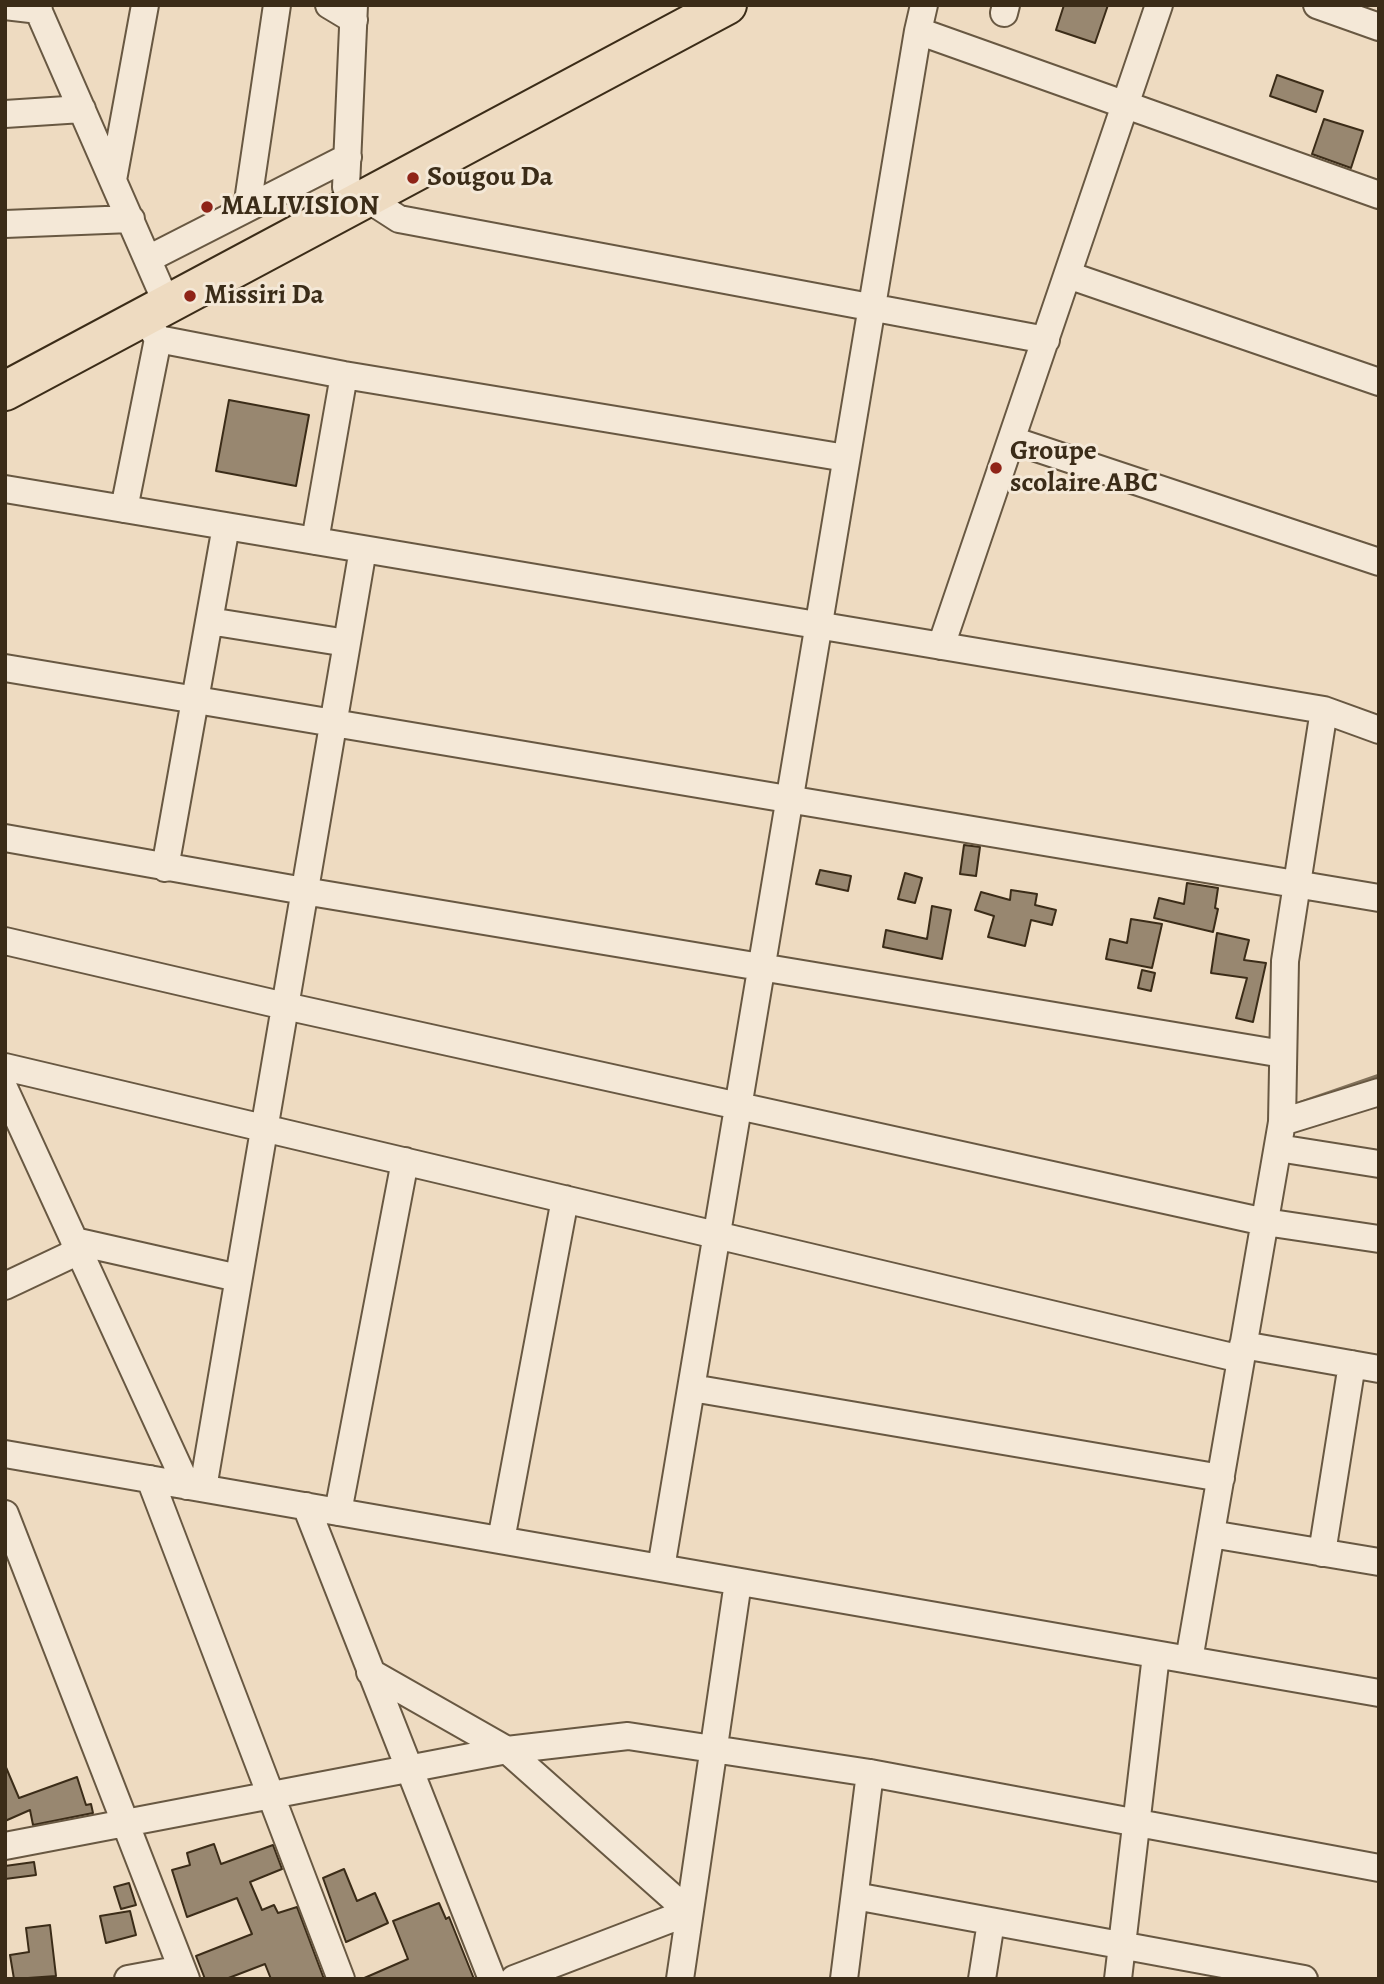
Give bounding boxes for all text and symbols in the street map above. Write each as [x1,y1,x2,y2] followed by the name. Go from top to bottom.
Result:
[427,161,553,195] place label: Sougou Da
[405,170,421,186] marker: Sougou Da
[221,190,379,224] place label: MALIVISION
[199,199,215,215] marker: MALIVISION
[204,279,324,313] place label: Missiri Da
[182,288,198,304] marker: Missiri Da
[1010,435,1158,501] place label: Groupe scolaire ABC
[988,460,1004,476] marker: Groupe scolaire ABC

